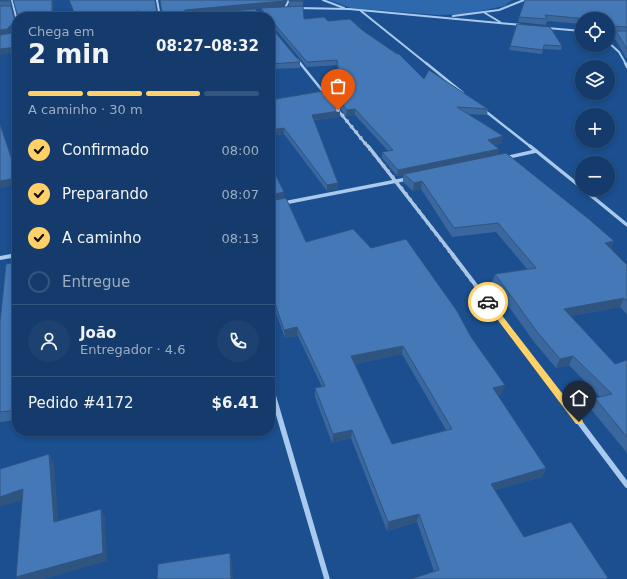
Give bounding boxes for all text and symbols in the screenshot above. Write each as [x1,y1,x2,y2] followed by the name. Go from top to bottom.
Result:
[575,12,615,196] map controls
[575,12,615,52] button: locate
[28,24,94,39] text: Chega em
[156,37,259,55] text: 08:27–08:32
[28,39,110,69] text: 2 min
[575,60,615,100] button: layers
[321,69,355,110] pin
[327,75,349,97] icon: bag
[28,102,143,117] text: A caminho · 30 m
[575,108,615,148] button: +
[28,139,50,161] icon: check
[62,141,149,159] text: Confirmado
[222,143,259,158] text: 08:00
[575,156,615,196] button: −
[28,183,50,205] icon: check
[62,185,148,203] text: Preparando
[222,187,259,202] text: 08:07
[28,227,50,249] icon: check
[62,229,141,247] text: A caminho
[222,231,259,246] text: 08:13
[62,273,130,291] text: Entregue
[468,282,508,322] courier
[477,291,499,313] icon: car
[28,320,70,362] button: person
[217,320,259,362] button: phone
[80,324,116,342] text: João
[80,342,185,357] text: Entregador · 4.6
[562,381,596,422] pin
[568,387,590,409] icon: home
[28,394,134,412] text: Pedido #4172
[212,394,259,412] text: $6.41

